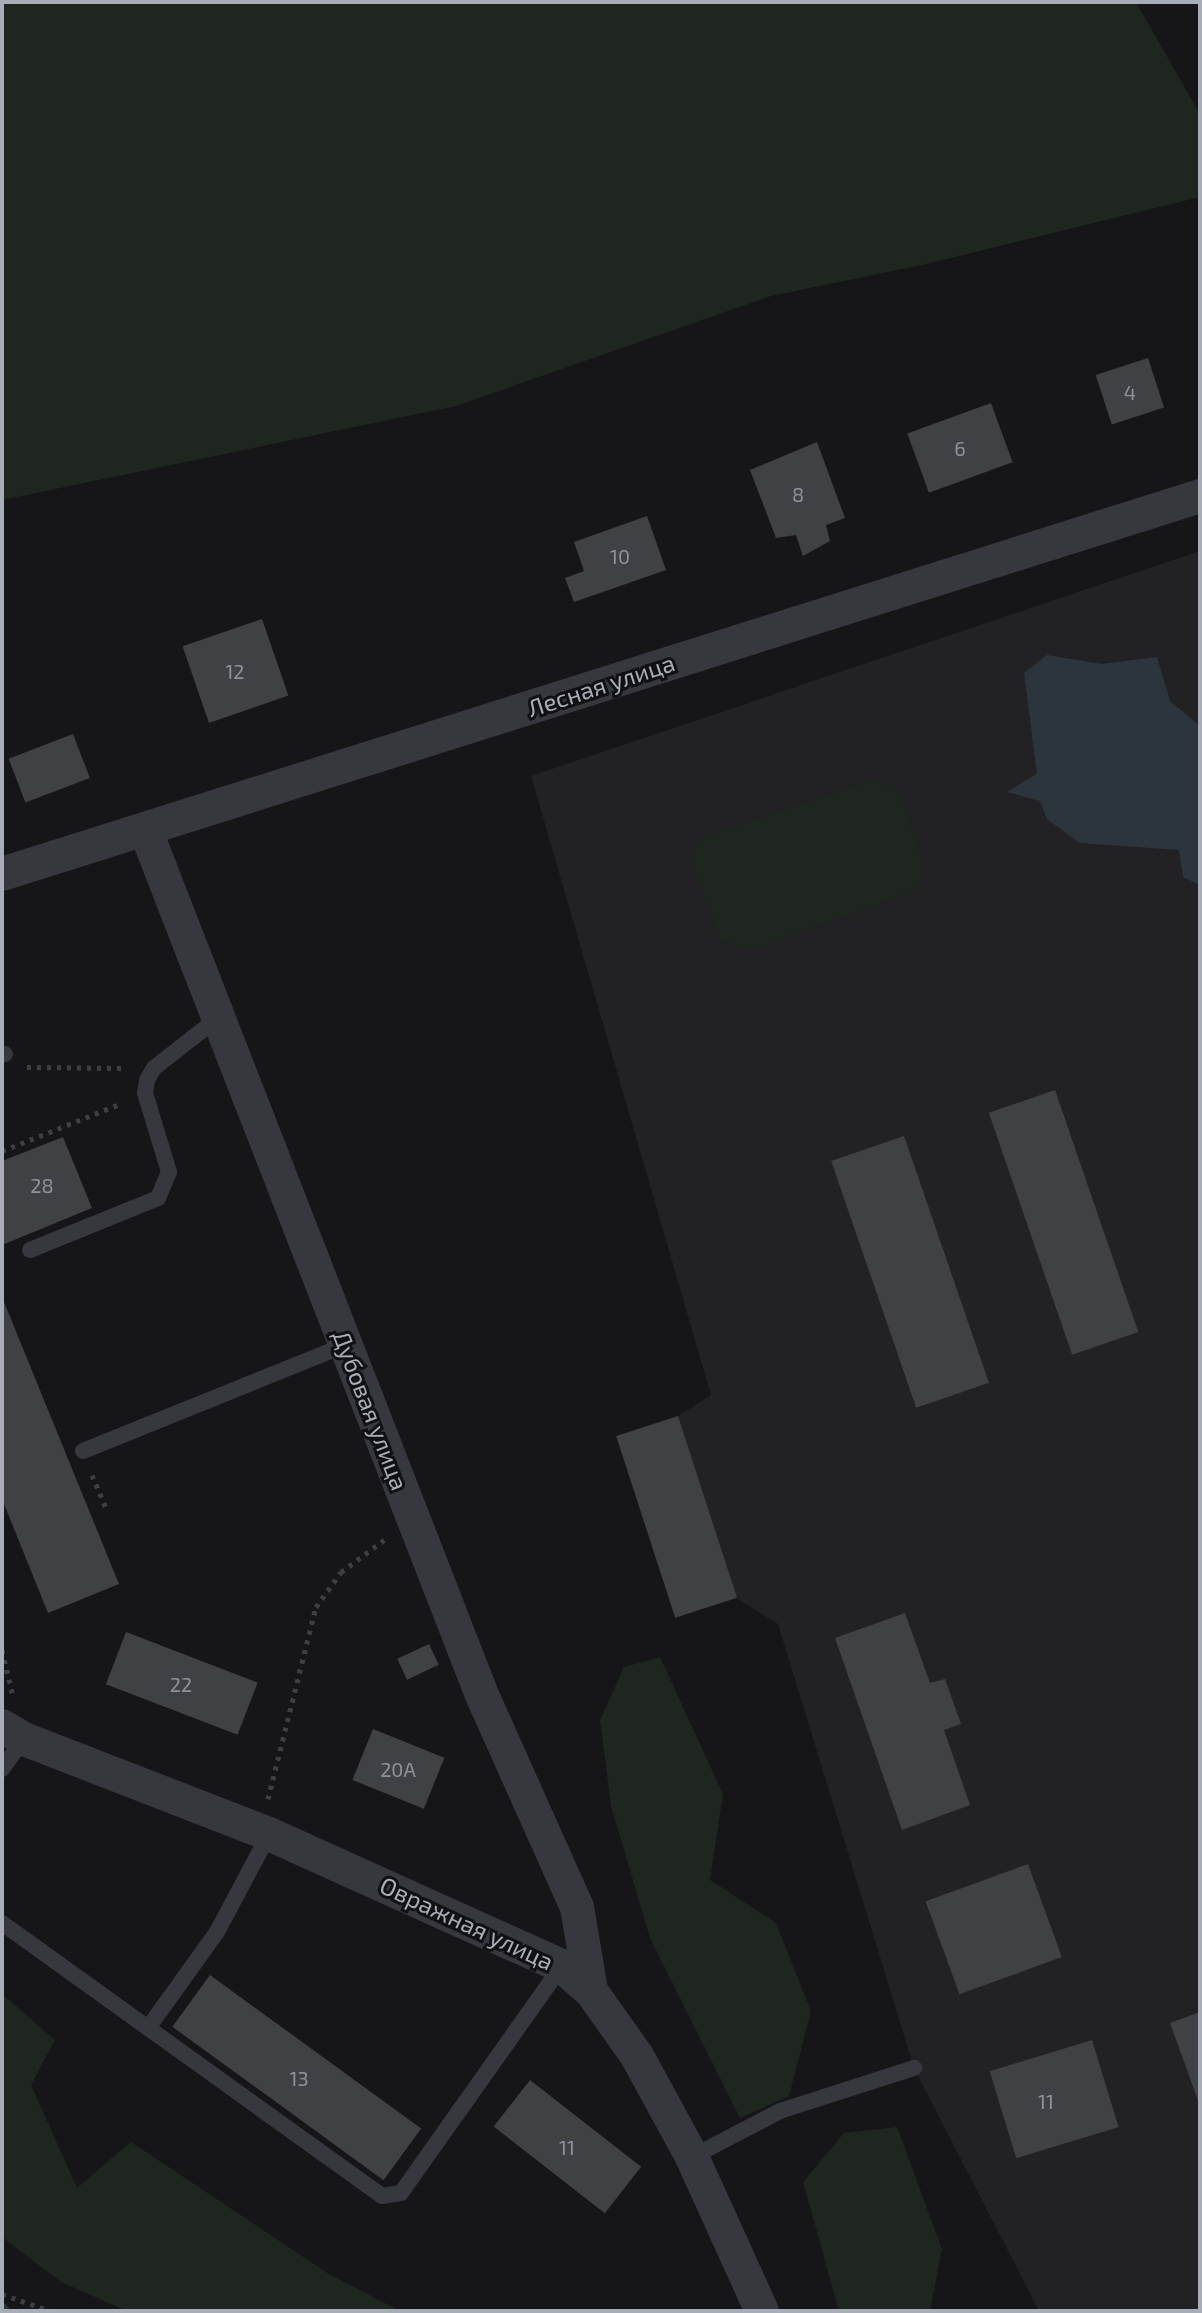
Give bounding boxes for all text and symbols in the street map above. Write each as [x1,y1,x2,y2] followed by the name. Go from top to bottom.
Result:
[1124,380,1136,404] house number: 4
[954,436,966,460] house number: 6
[792,482,804,506] house number: 8
[610,544,630,568] house number: 10
[524,648,678,722] street label: Лесная улица
[225,659,245,683] house number: 12
[30,1173,54,1197] house number: 28
[327,1326,415,1494] street label: Дубовая улица
[170,1672,192,1696] house number: 22
[380,1757,416,1781] house number: 20А
[376,1870,558,1976] street label: Овражная улица
[289,2066,309,2090] house number: 13
[1038,2089,1054,2113] house number: 11
[559,2135,575,2159] house number: 11

